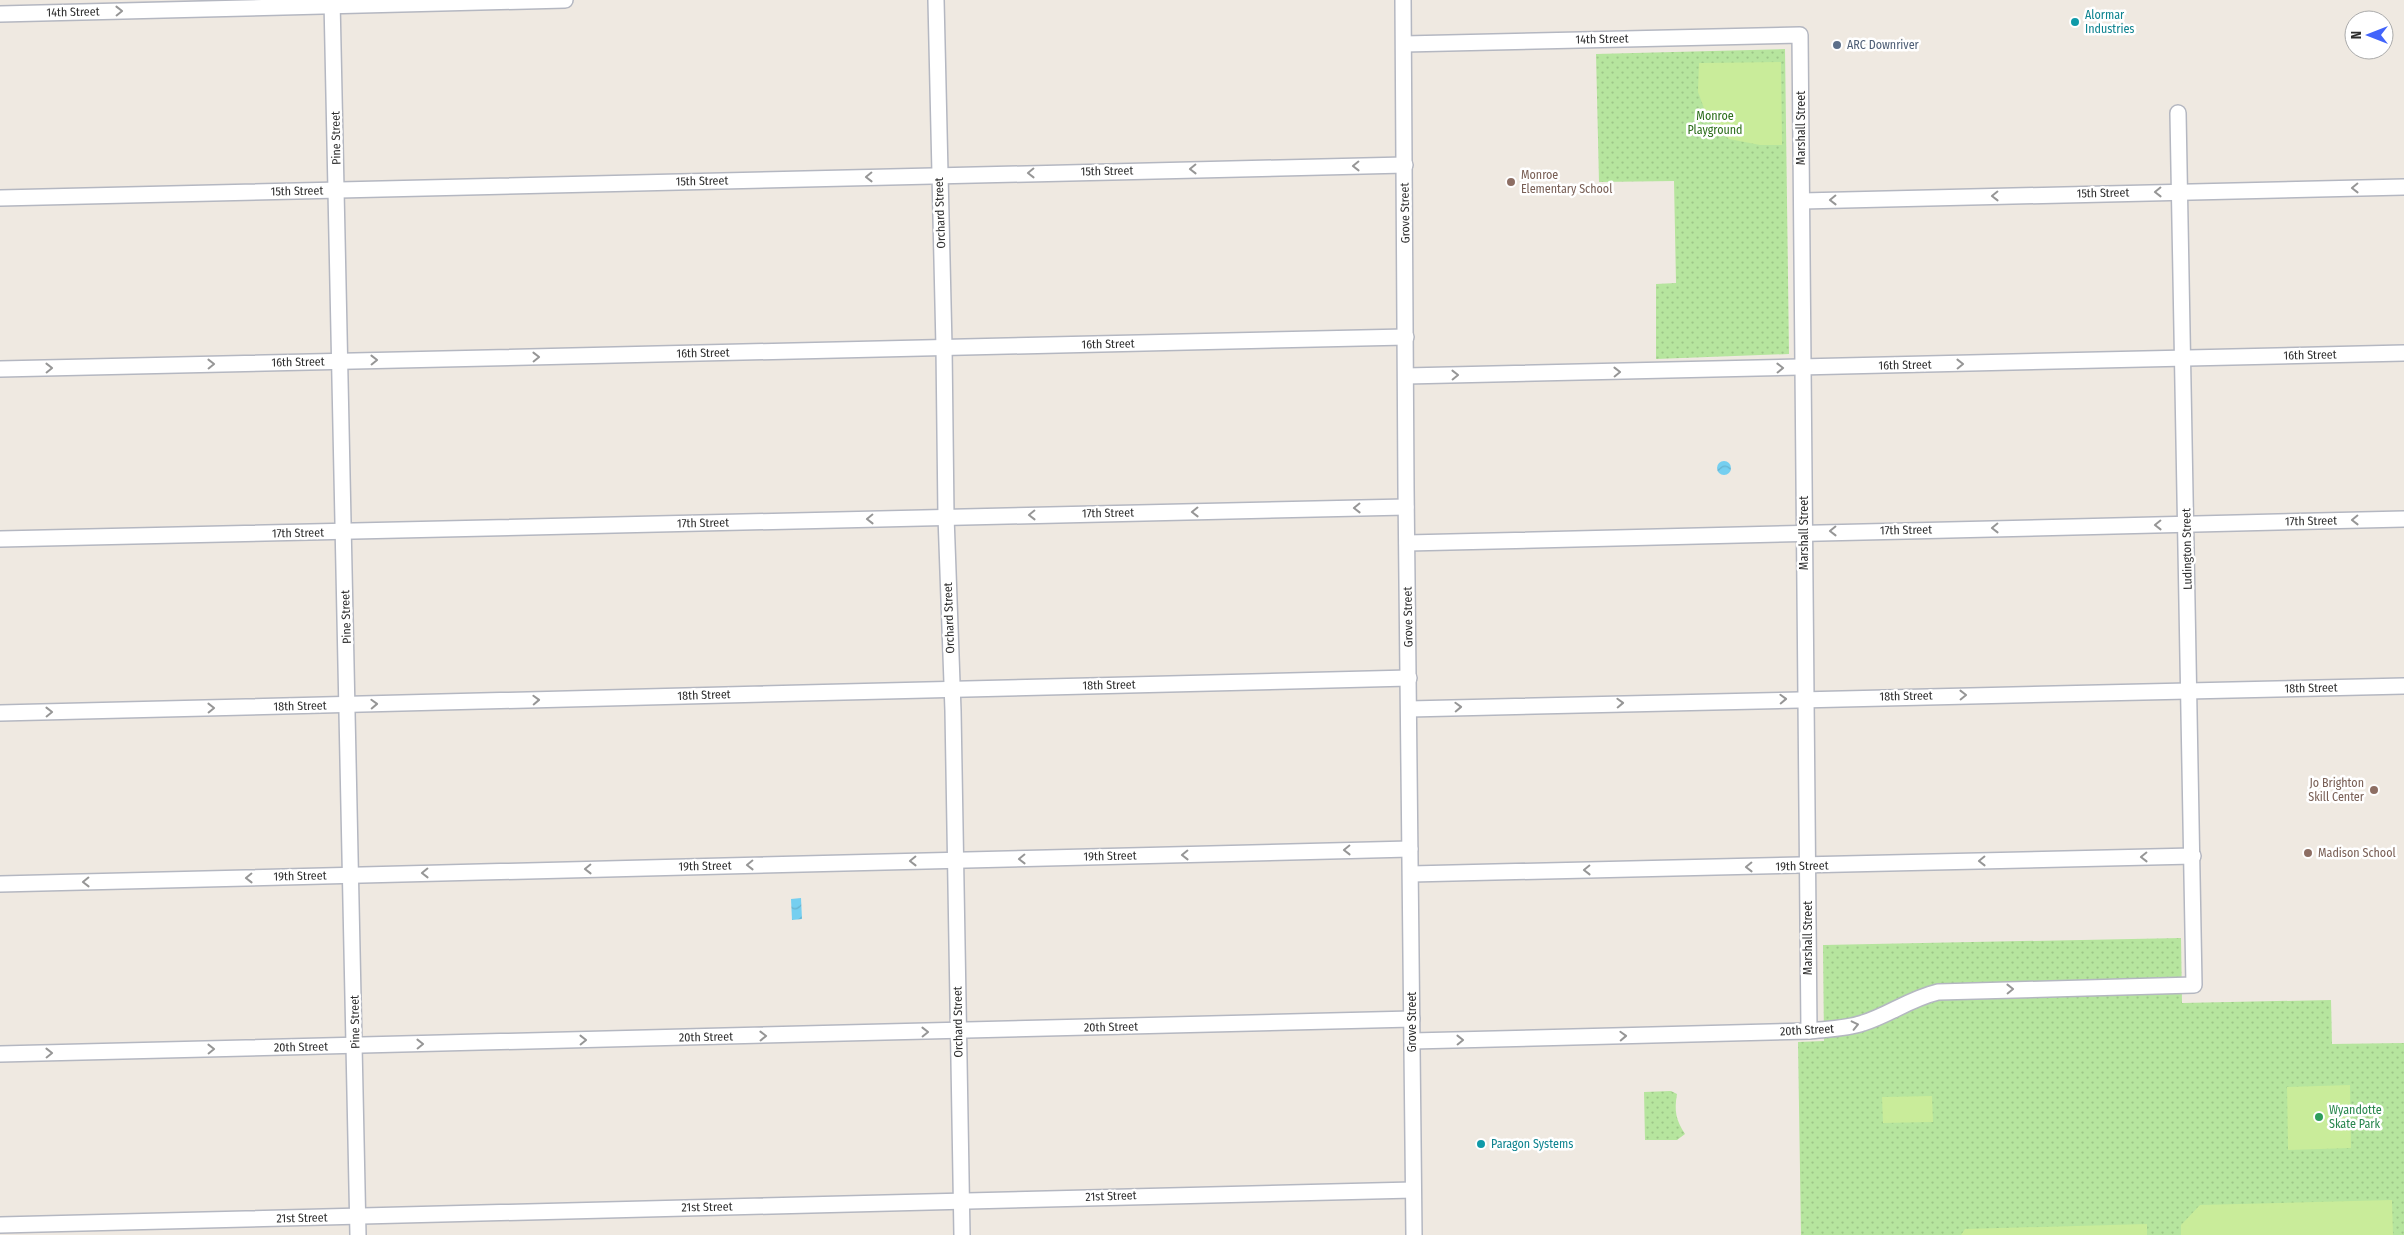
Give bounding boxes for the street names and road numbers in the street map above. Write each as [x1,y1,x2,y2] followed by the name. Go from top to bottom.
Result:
[46,5,100,19] street label: 14th Street
[1575,32,1629,46] street label: 14th Street
[1794,91,1808,165] street label: Marshall Street
[329,111,343,165] street label: Pine Street
[1081,164,1134,178] street label: 15th Street
[676,174,729,188] street label: 15th Street
[932,177,948,249] street label: Orchard Street
[1397,183,1413,243] street label: Grove Street
[271,184,324,198] street label: 15th Street
[2077,186,2130,200] street label: 15th Street
[1081,337,1135,351] street label: 16th Street
[676,346,730,360] street label: 16th Street
[2283,348,2337,362] street label: 16th Street
[271,355,325,369] street label: 16th Street
[1878,358,1932,372] street label: 16th Street
[1797,496,1811,570] street label: Marshall Street
[1082,506,1134,520] street label: 17th Street
[2179,508,2195,590] street label: Ludington Street
[2285,514,2337,528] street label: 17th Street
[677,516,729,530] street label: 17th Street
[1880,523,1932,537] street label: 17th Street
[272,526,324,540] street label: 17th Street
[941,582,957,654] street label: Orchard Street
[1400,587,1416,647] street label: Grove Street
[338,590,354,644] street label: Pine Street
[1082,678,1136,692] street label: 18th Street
[2284,681,2338,695] street label: 18th Street
[677,687,731,703] street label: 18th Street
[1879,689,1933,703] street label: 18th Street
[273,699,327,713] street label: 18th Street
[1083,849,1137,863] street label: 19th Street
[678,859,732,873] street label: 19th Street
[1775,859,1829,873] street label: 19th Street
[273,869,327,883] street label: 19th Street
[1801,901,1815,975] street label: Marshall Street
[950,986,966,1058] street label: Orchard Street
[1405,992,1419,1052] street label: Grove Street
[348,995,362,1049] street label: Pine Street
[1084,1020,1138,1034] street label: 20th Street
[1780,1022,1834,1038] street label: 20th Street
[679,1030,733,1044] street label: 20th Street
[274,1040,328,1054] street label: 20th Street
[1085,1188,1137,1204] street label: 21st Street
[681,1200,733,1214] street label: 21st Street
[276,1211,328,1225] street label: 21st Street

